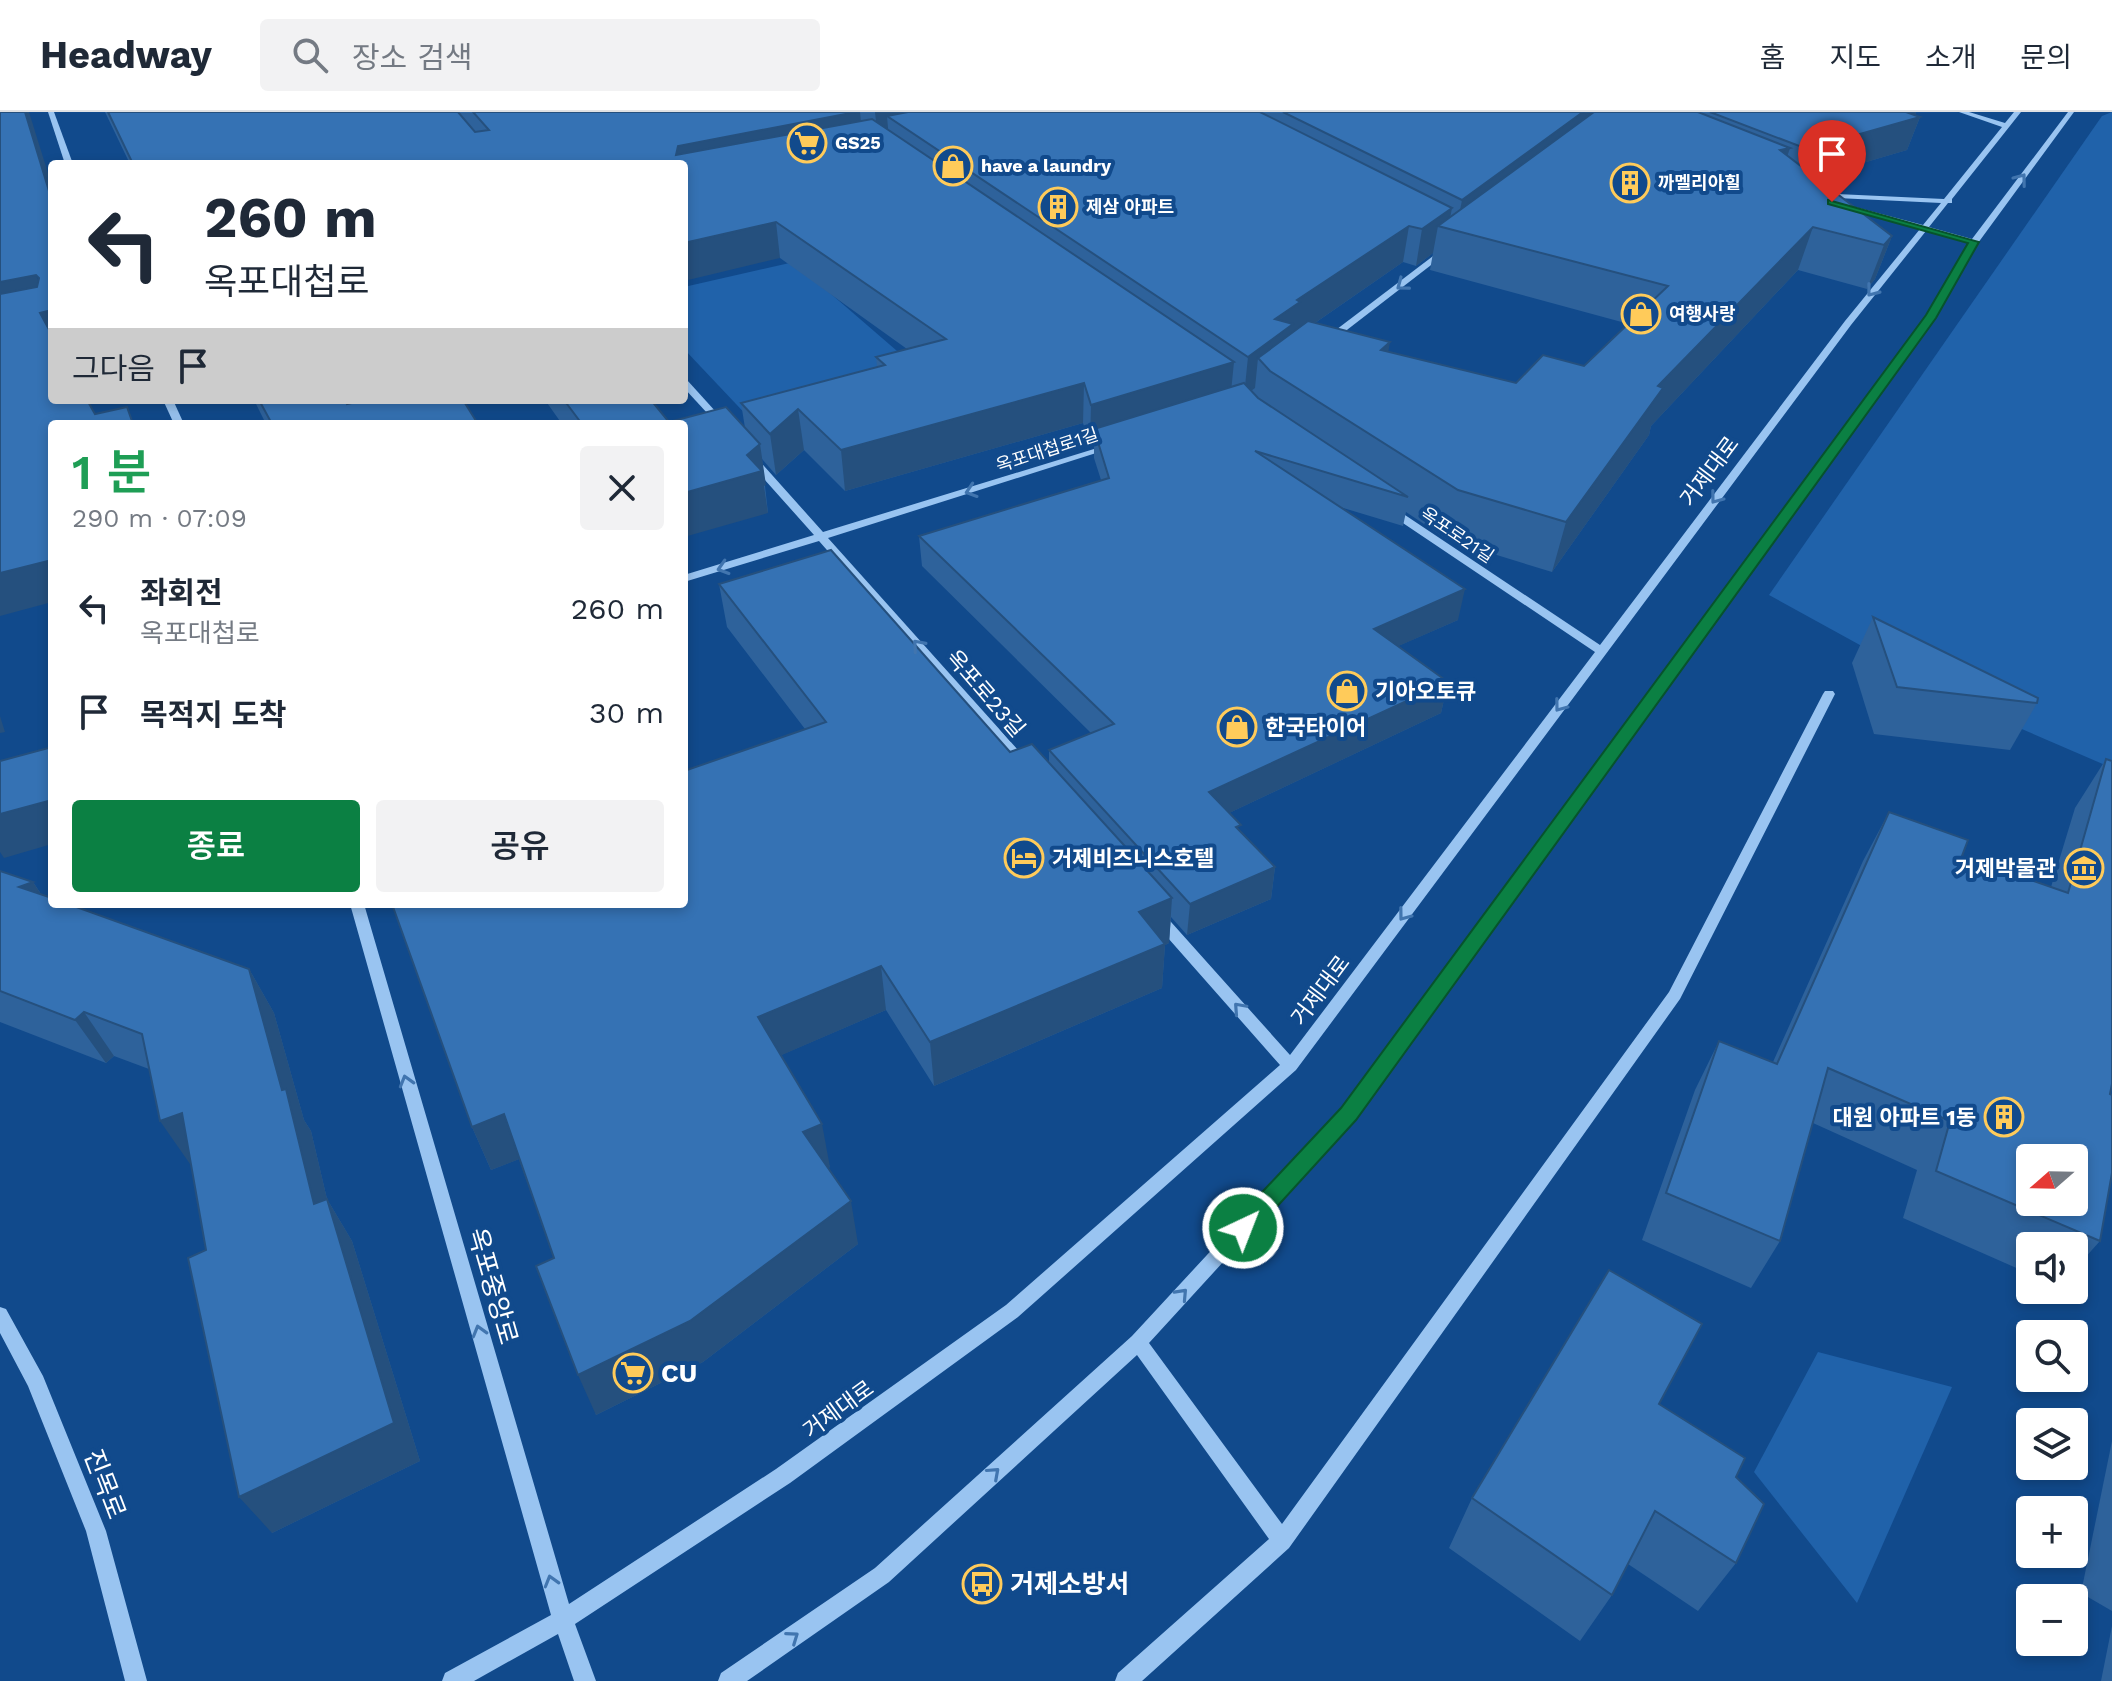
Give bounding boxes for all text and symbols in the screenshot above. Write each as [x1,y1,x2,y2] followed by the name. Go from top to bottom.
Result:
[260,19,820,91] search box
[40,33,212,77] text: Headway
[288,33,332,77] icon: search
[352,40,473,75] text: 장소 검색
[1760,41,1785,74] text: 홈
[1829,41,1881,74] text: 지도
[1925,41,1976,74] text: 소개
[2020,41,2072,74] text: 문의
[1798,120,1866,202] pin
[786,122,828,164] supermarket icon: GS25
[835,132,881,153] place label: GS25
[1810,132,1854,176] icon: arrive
[932,145,974,187] shop icon: have a laundry
[981,155,1112,176] place label: have a laundry
[1609,162,1651,204] building icon: 까멜리아힐
[1658,172,1741,193] place label: 까멜리아힐
[2011,174,2025,188] one-way arrow
[204,185,377,251] text: 260 m
[1037,186,1079,228] building icon: 제삼 아파트
[72,192,176,296] icon: left
[1086,196,1174,217] place label: 제삼 아파트
[204,261,370,303] text: 옥포대첩로
[1396,275,1410,289] one-way arrow
[1868,282,1882,297] one-way arrow
[1620,293,1662,335] shop icon: 여행사랑
[1669,303,1736,324] place label: 여행사랑
[171,344,215,388] icon: arrive
[72,351,155,386] text: 그다음
[993,423,1101,476] street label: 옥포대첩로1길
[1675,431,1744,511] street label: 거제대로
[72,444,151,501] text: 1 분
[580,446,664,530] button: close
[965,481,979,497] one-way arrow
[1711,490,1725,504] one-way arrow
[1417,502,1498,567] street label: 옥포로21길
[72,503,247,533] text: 290 m · 07:09
[716,559,730,575] one-way arrow
[140,575,223,610] text: 좌회전
[72,586,116,630] icon: left
[571,591,664,626] text: 260 m
[140,618,260,648] text: 옥포대첩로
[913,640,928,655] one-way arrow
[941,645,1030,742] street label: 옥포로23길
[1326,670,1368,712] shop icon: 기아오토큐
[1375,679,1476,704] place label: 기아오토큐
[72,690,116,734] icon: arrive
[589,695,664,730] text: 30 m
[140,697,287,732] text: 목적지 도착
[1555,698,1570,712] one-way arrow
[1216,706,1258,748] shop icon: 한국타이어
[1265,715,1366,740] place label: 한국타이어
[72,800,360,892] button: 종료
[376,800,664,892] button: 공유
[1003,837,1045,879] hotel icon: 거제비즈니스호텔
[1052,846,1214,871] place label: 거제비즈니스호텔
[2063,847,2105,889] museum icon: 거제박물관
[1955,856,2056,881] place label: 거제박물관
[1399,906,1414,920] one-way arrow
[1286,950,1355,1030] street label: 거제대로
[1234,1002,1248,1017] one-way arrow
[399,1075,415,1089] one-way arrow
[1983,1096,2025,1138] building icon: 대원 아파트 1동
[1833,1105,1976,1130] place label: 대원 아파트 1동
[2016,1144,2088,1216] north arrow
[2016,1144,2088,1656] map controls
[1201,1186,1285,1270] position arrow
[462,1224,524,1348] street label: 옥포중앙로
[2016,1232,2088,1304] button: sound
[1173,1288,1187,1303] one-way arrow
[2016,1320,2088,1392] button: search
[472,1325,488,1338] one-way arrow
[612,1352,654,1394] supermarket icon: CU
[661,1358,697,1388] place label: CU
[798,1375,878,1443] street label: 거제대로
[2016,1408,2088,1480] button: layers
[78,1445,132,1523] street label: 진목로
[985,1467,999,1482] one-way arrow
[2016,1496,2088,1568] button: +
[961,1563,1003,1605] bus stop icon: 거제소방서
[1010,1569,1130,1599] place label: 거제소방서
[544,1574,560,1588] one-way arrow
[2016,1584,2088,1656] button: −
[784,1632,798,1647] one-way arrow

